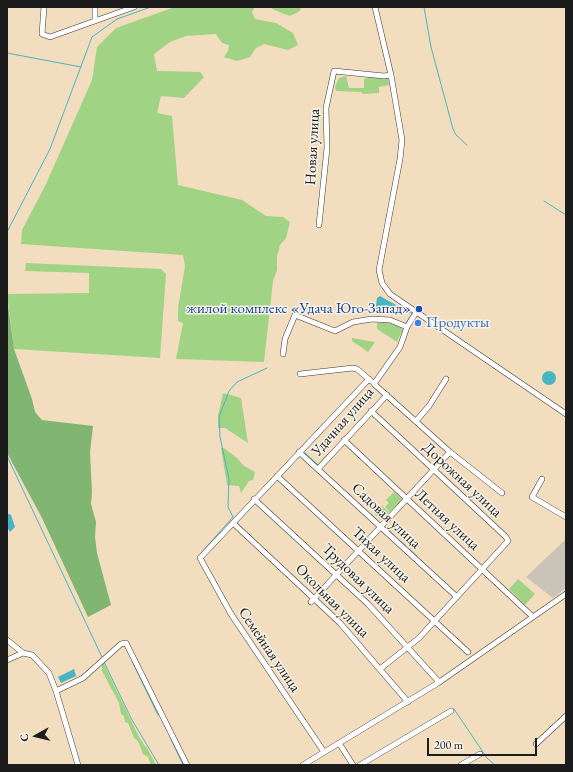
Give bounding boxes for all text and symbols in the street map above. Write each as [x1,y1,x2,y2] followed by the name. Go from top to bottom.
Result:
[302,108,324,186] street label: Новая улица
[187,300,411,318] place label: жилой комплекс «Удача Юго-Запад»
[414,304,424,314] marker: жилой комплекс «Удача Юго-Запад»
[426,314,489,332] place label: Продукты
[413,318,423,328] marker: Продукты
[308,384,378,460] street label: Удачная улица
[419,439,505,521] street label: Дорожная улица
[348,479,424,553] street label: Садовая улица
[411,485,483,555] street label: Летняя улица
[348,523,414,587] street label: Тихая улица
[318,540,398,618] street label: Трудовая улица
[291,560,373,642] street label: Окольная улица
[234,604,304,696] street label: Семейная улица
[16,716,56,756] north arrow
[429,730,539,756] scale bar
[17,733,32,743] text: С
[434,737,463,753] text: 200 m

